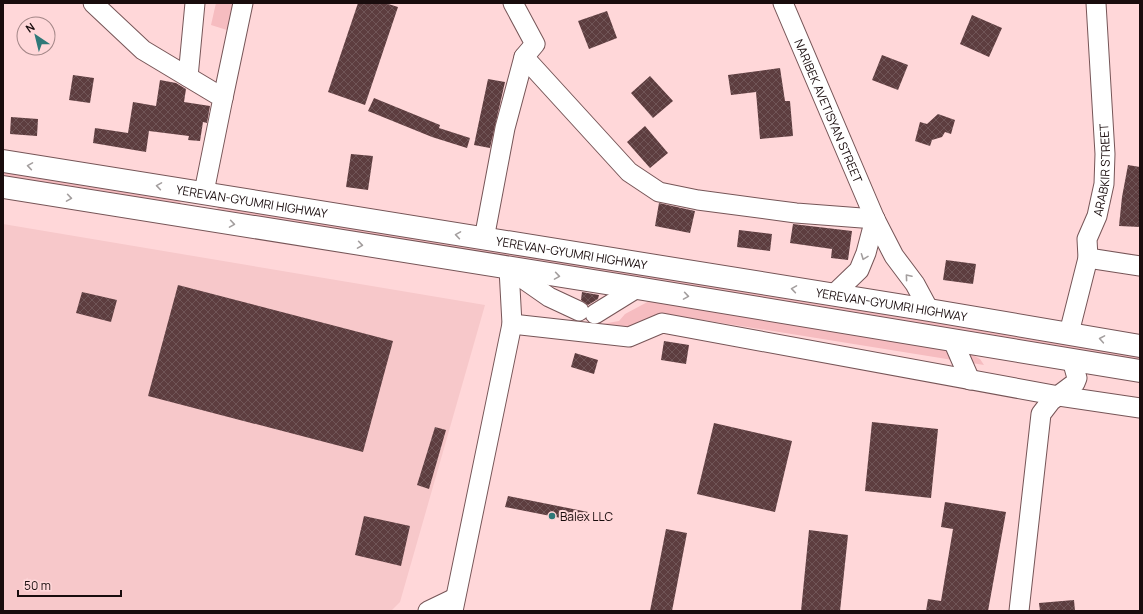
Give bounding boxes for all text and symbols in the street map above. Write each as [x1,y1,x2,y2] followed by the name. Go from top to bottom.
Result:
[16,16,56,56] north arrow
[22,19,38,36] text: N
[791,36,867,186] street label: NARIBEK AVETISYAN STREET
[1089,122,1114,218] street label: ARABKIR STREET
[27,162,33,171] one-way arrow
[175,180,329,222] street label: YEREVAN-GYUMRI HIGHWAY
[156,182,162,191] one-way arrow
[66,193,72,202] one-way arrow
[228,219,235,228] one-way arrow
[455,231,462,240] one-way arrow
[495,232,649,273] street label: YEREVAN-GYUMRI HIGHWAY
[357,240,363,249] one-way arrow
[860,253,868,260] one-way arrow
[554,271,560,280] one-way arrow
[906,274,913,281] one-way arrow
[815,283,969,325] street label: YEREVAN-GYUMRI HIGHWAY
[791,285,797,294] one-way arrow
[683,292,689,300] one-way arrow
[1098,335,1105,344] one-way arrow
[560,508,614,525] place label: Balex LLC
[547,511,557,521] marker: Balex LLC
[18,572,121,598] scale bar
[24,577,51,594] text: 50 m

